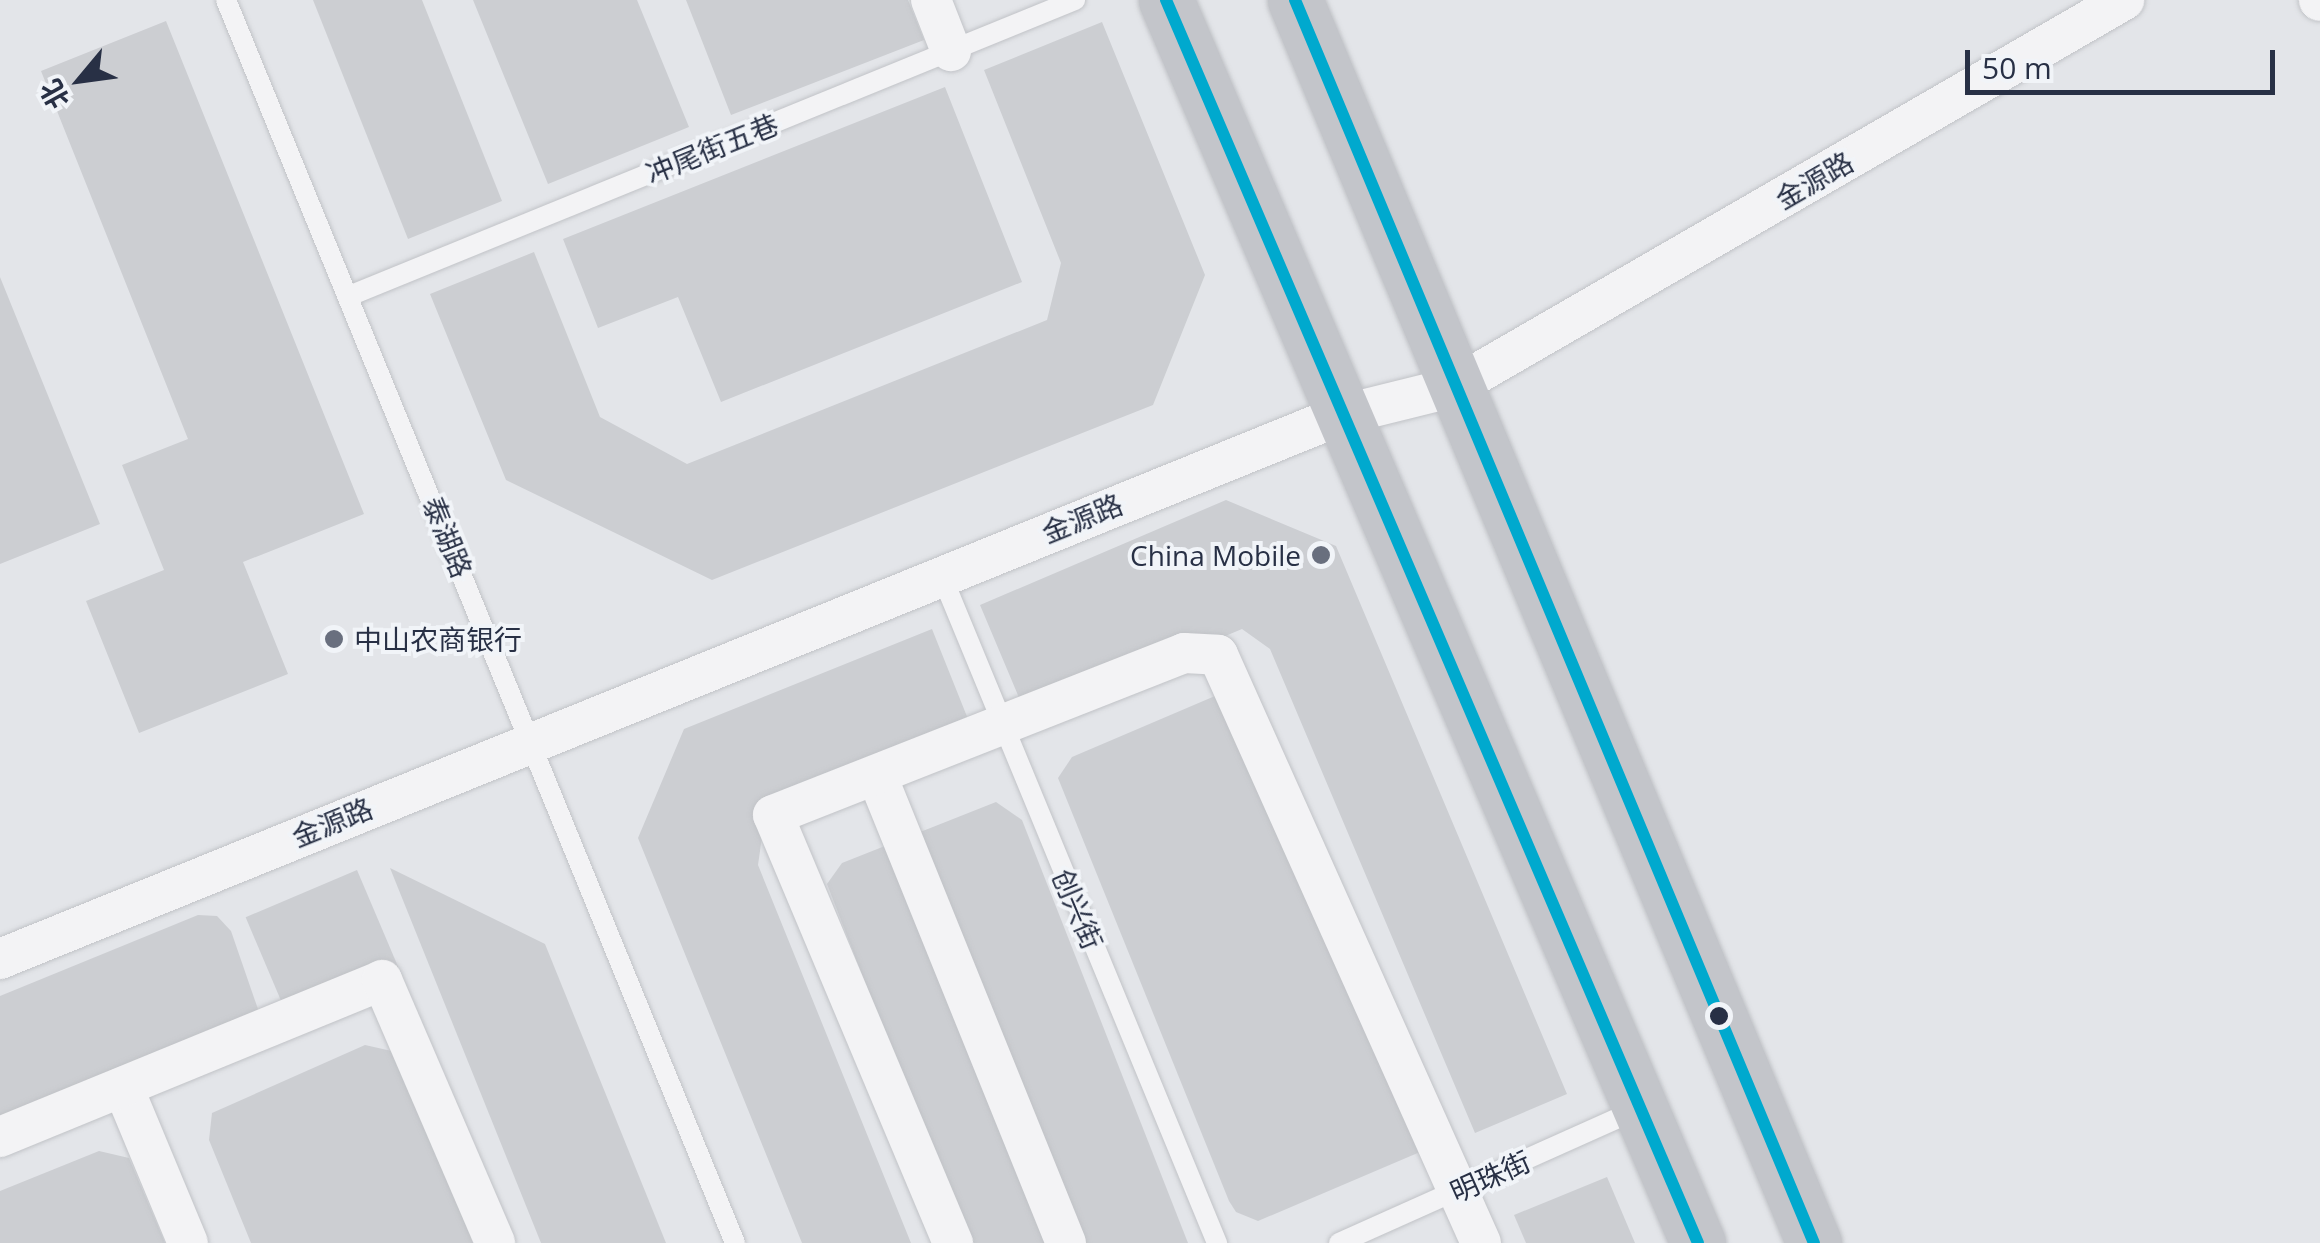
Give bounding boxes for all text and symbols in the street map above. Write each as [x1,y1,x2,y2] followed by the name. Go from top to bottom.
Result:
[30,30,130,130] north arrow
[1970,30,2280,92] scale bar
[1982,47,2052,88] text: 50 m
[30,73,77,116] text: 北
[641,106,783,190] street label: 冲尾街五巷
[1769,144,1859,216] street label: 金源路
[1037,487,1127,549] street label: 金源路
[417,492,479,582] street label: 泰湖路
[1130,538,1301,572] place label: China Mobile
[1310,544,1332,566] marker: China Mobile
[354,622,522,656] place label: 中山农商银行
[323,628,345,650] marker: 中山农商银行
[287,791,377,853] street label: 金源路
[1046,864,1110,954] street label: 创兴街
[1709,1006,1729,1026] unlabelled marker
[1445,1144,1535,1208] street label: 明珠街

